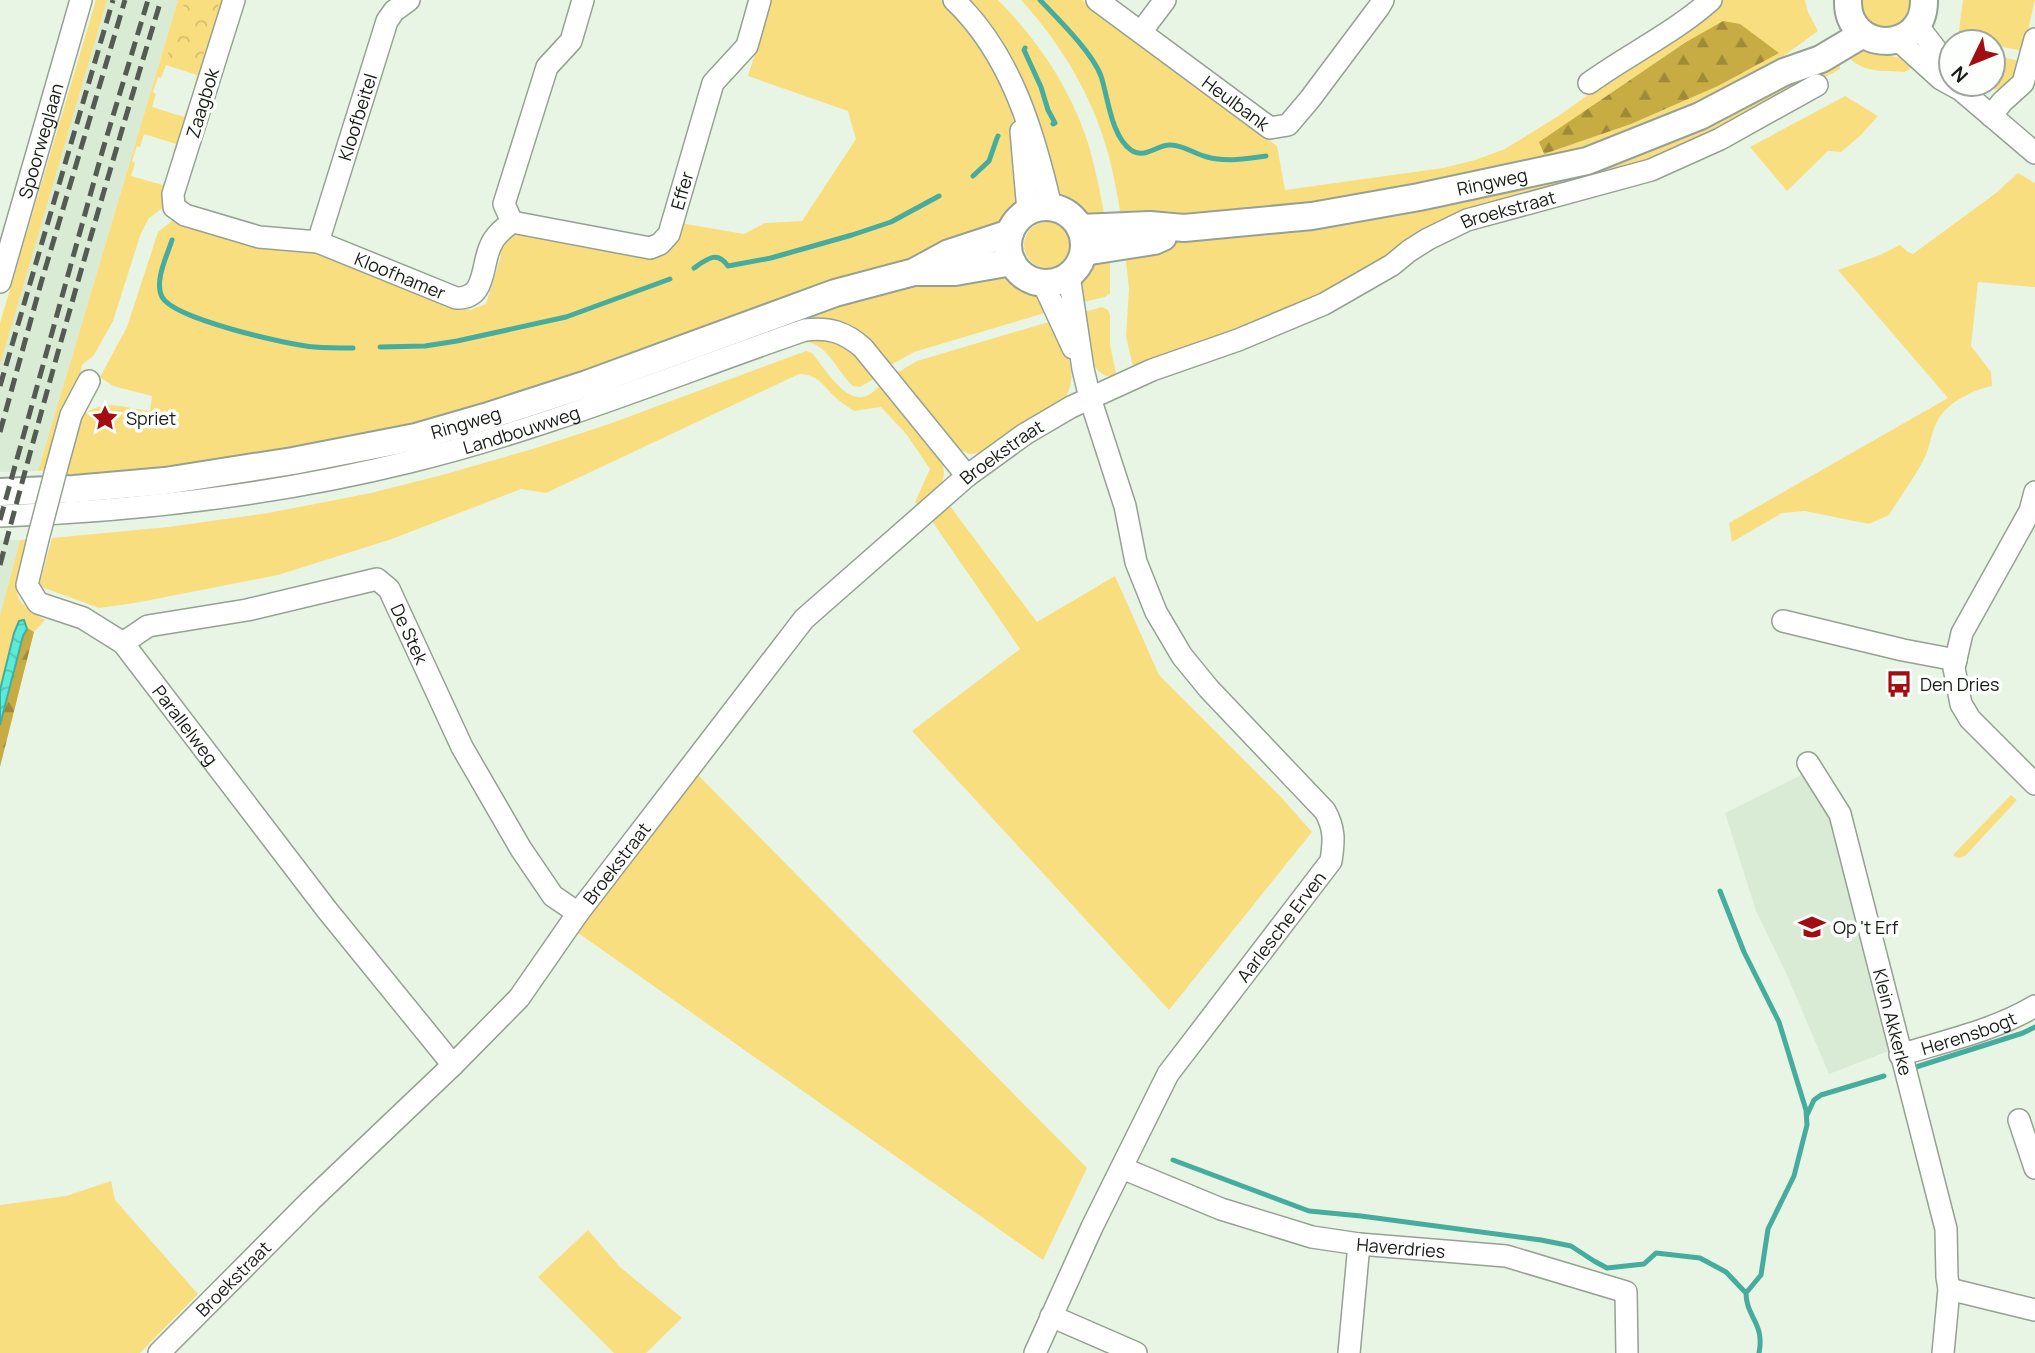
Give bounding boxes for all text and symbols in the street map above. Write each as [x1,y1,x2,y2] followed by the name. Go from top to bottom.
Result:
[1937,28,2007,98] north arrow
[1945,61,1974,88] text: N
[180,64,224,141] street label: Zaagbok
[332,70,382,164] street label: Kloofbeitel
[1198,70,1275,136] street label: Heulbank
[13,80,69,201] street label: Spoorweglaan
[1454,162,1529,201] street label: Ringweg
[665,168,699,212] street label: Effer
[1456,184,1558,233] street label: Broekstraat
[351,246,450,305] street label: Kloofhamer
[460,400,583,459] street label: Landbouwweg
[428,401,504,444] street label: Ringweg
[90,403,120,433] place icon: Spriet
[126,406,176,430] place label: Spriet
[954,414,1048,489] street label: Broekstraat
[385,600,434,669] street label: De Stek
[1884,669,1914,699] bus stop icon: Den Dries
[1920,672,1999,696] place label: Den Dries
[147,680,224,770] street label: Parallelweg
[577,817,655,909] street label: Broekstraat
[1231,866,1331,987] street label: Aarlesche Erven
[1797,912,1827,942] school or university icon: Op 't Erf
[1833,915,1899,939] place label: Op 't Erf
[1868,966,1918,1078] street label: Klein Akkerke
[1918,1006,2020,1060] street label: Herensbogt
[1356,1232,1446,1263] street label: Haverdries
[190,1236,276,1321] street label: Broekstraat

